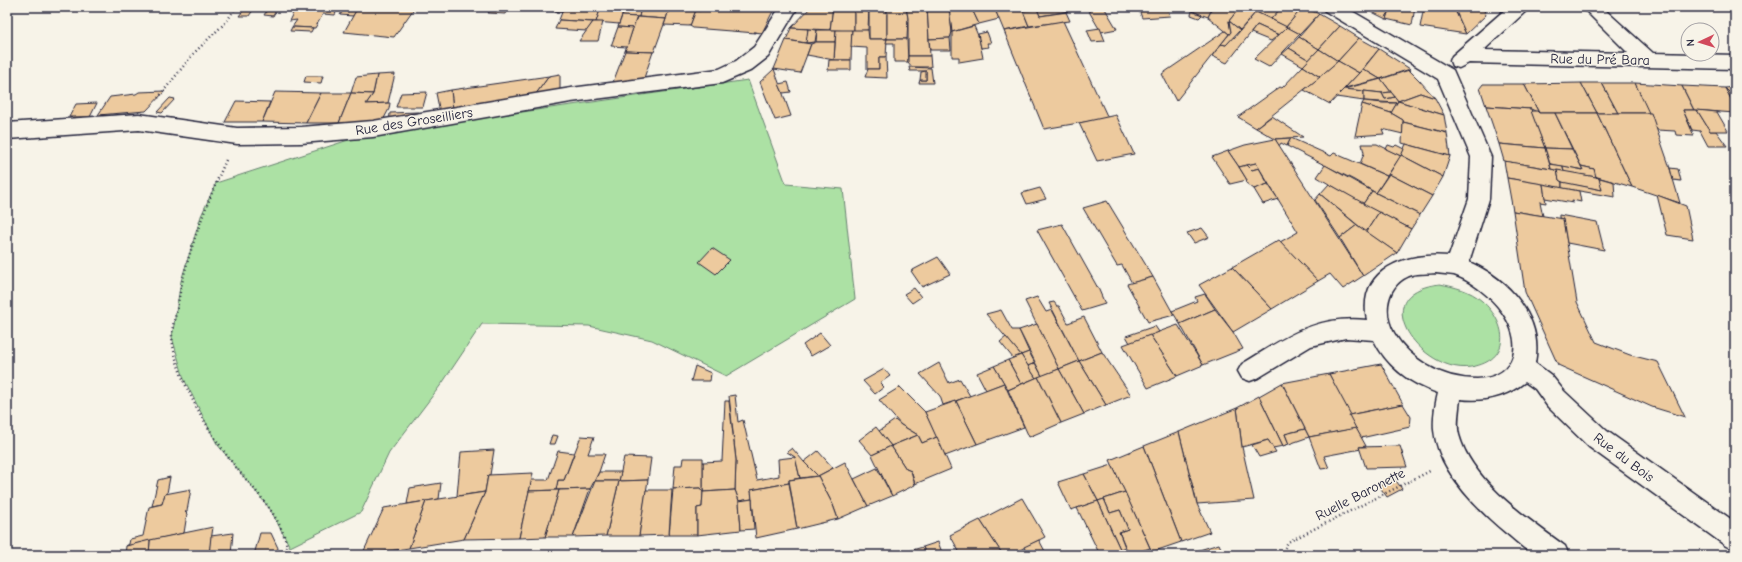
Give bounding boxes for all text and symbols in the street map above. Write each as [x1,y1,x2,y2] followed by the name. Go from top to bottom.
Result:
[1680,22,1720,62] north arrow
[1684,39,1697,47] text: N
[1550,50,1650,69] street label: Rue du Pré Bara
[354,104,474,139] street label: Rue des Groseilliers
[1590,429,1658,486] street label: Rue du Bois
[1313,465,1408,524] street label: Ruelle Baronette

